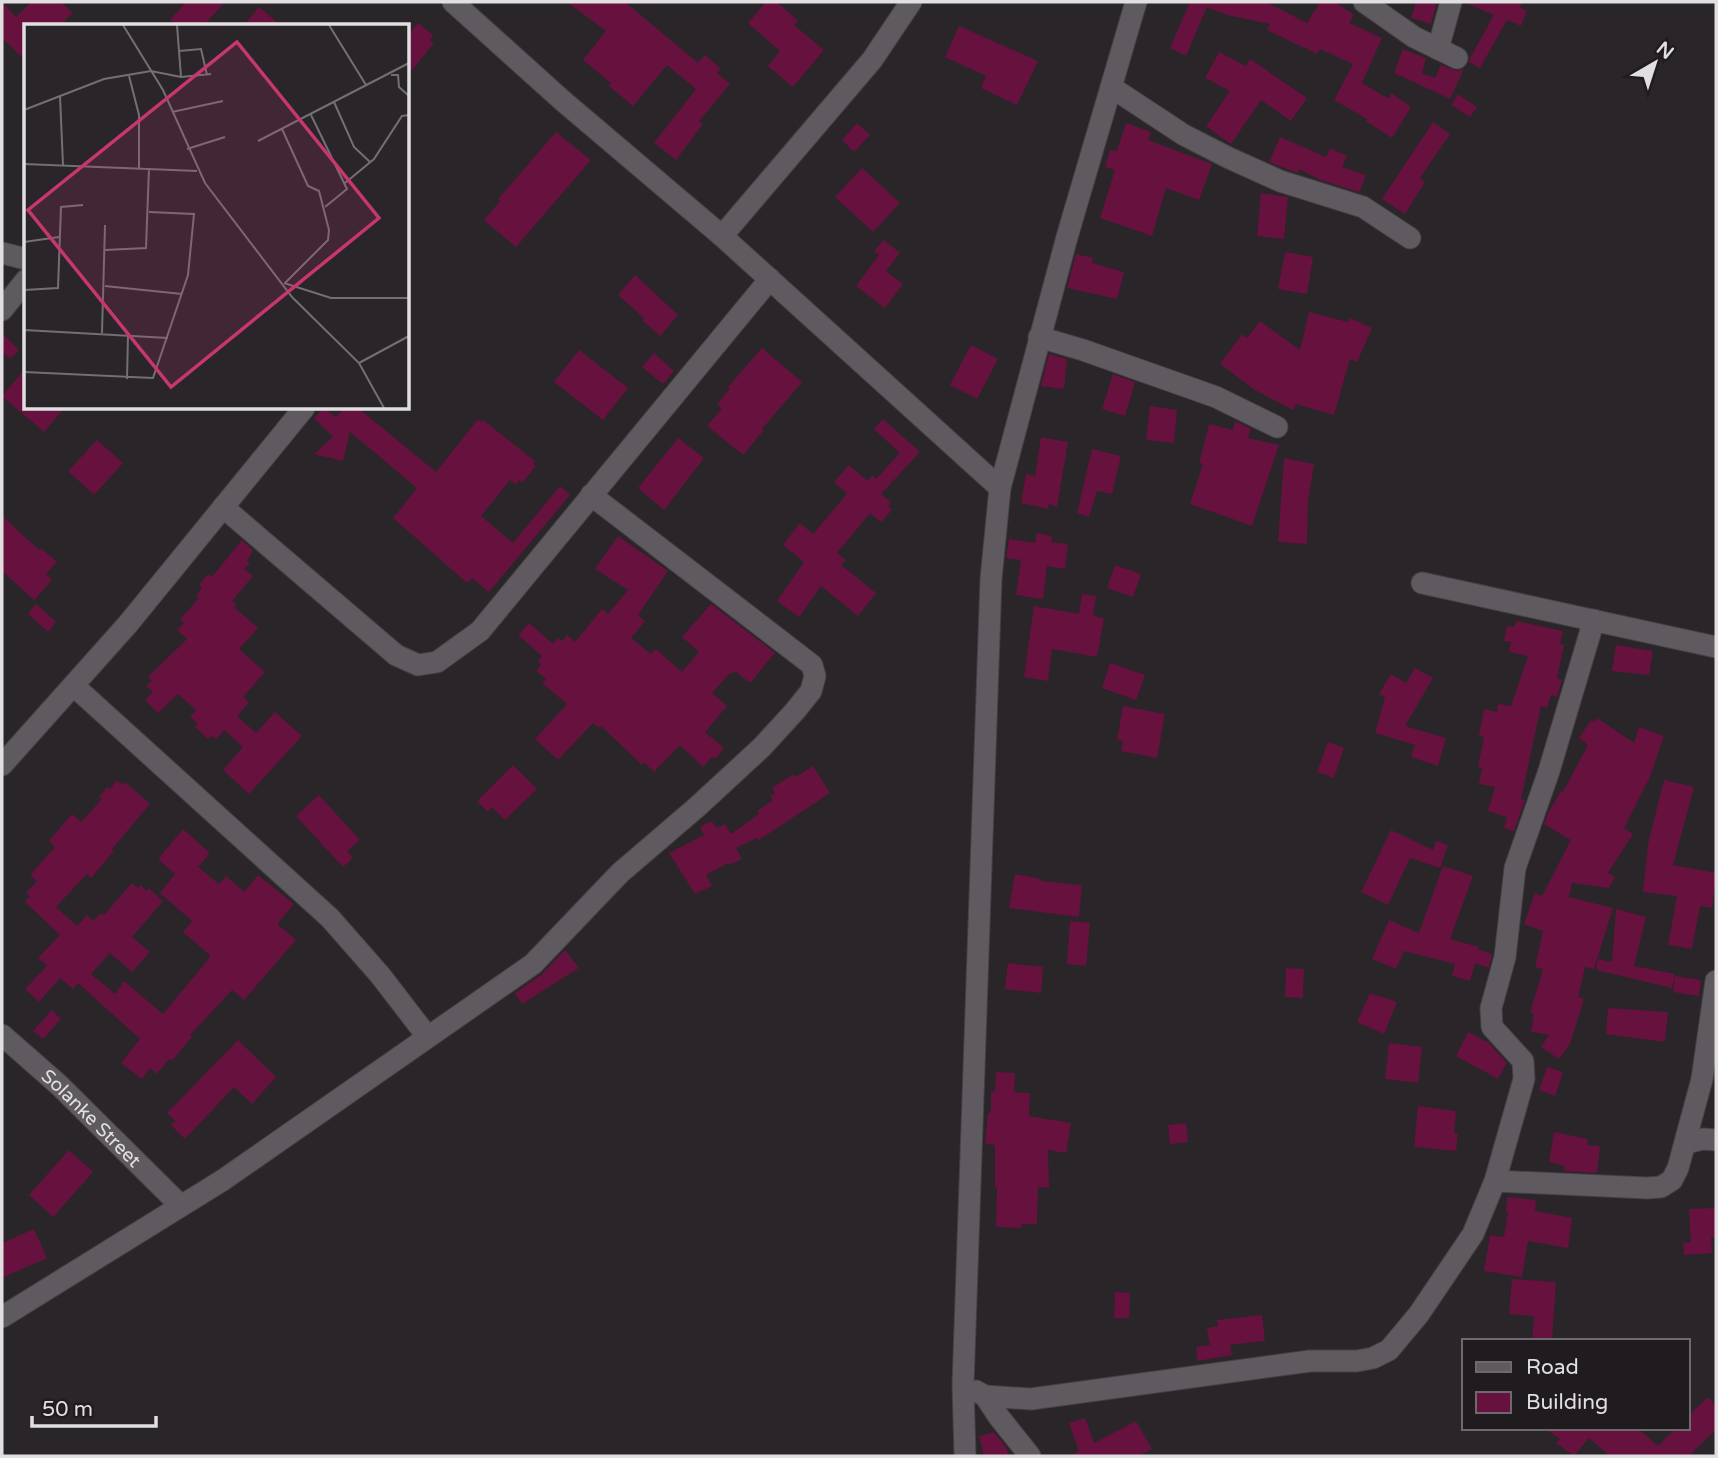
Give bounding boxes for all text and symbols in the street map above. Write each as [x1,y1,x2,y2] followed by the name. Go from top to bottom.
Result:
[24,24,410,410] inset map
[1620,28,1690,98] north arrow
[1652,37,1678,64] text: N
[37,1065,145,1172] street label: Solanke Street
[1462,1339,1690,1430] legend
[1526,1355,1579,1380] text: Road
[32,1384,156,1428] scale bar
[1526,1390,1608,1415] text: Building
[42,1397,93,1422] text: 50 m

